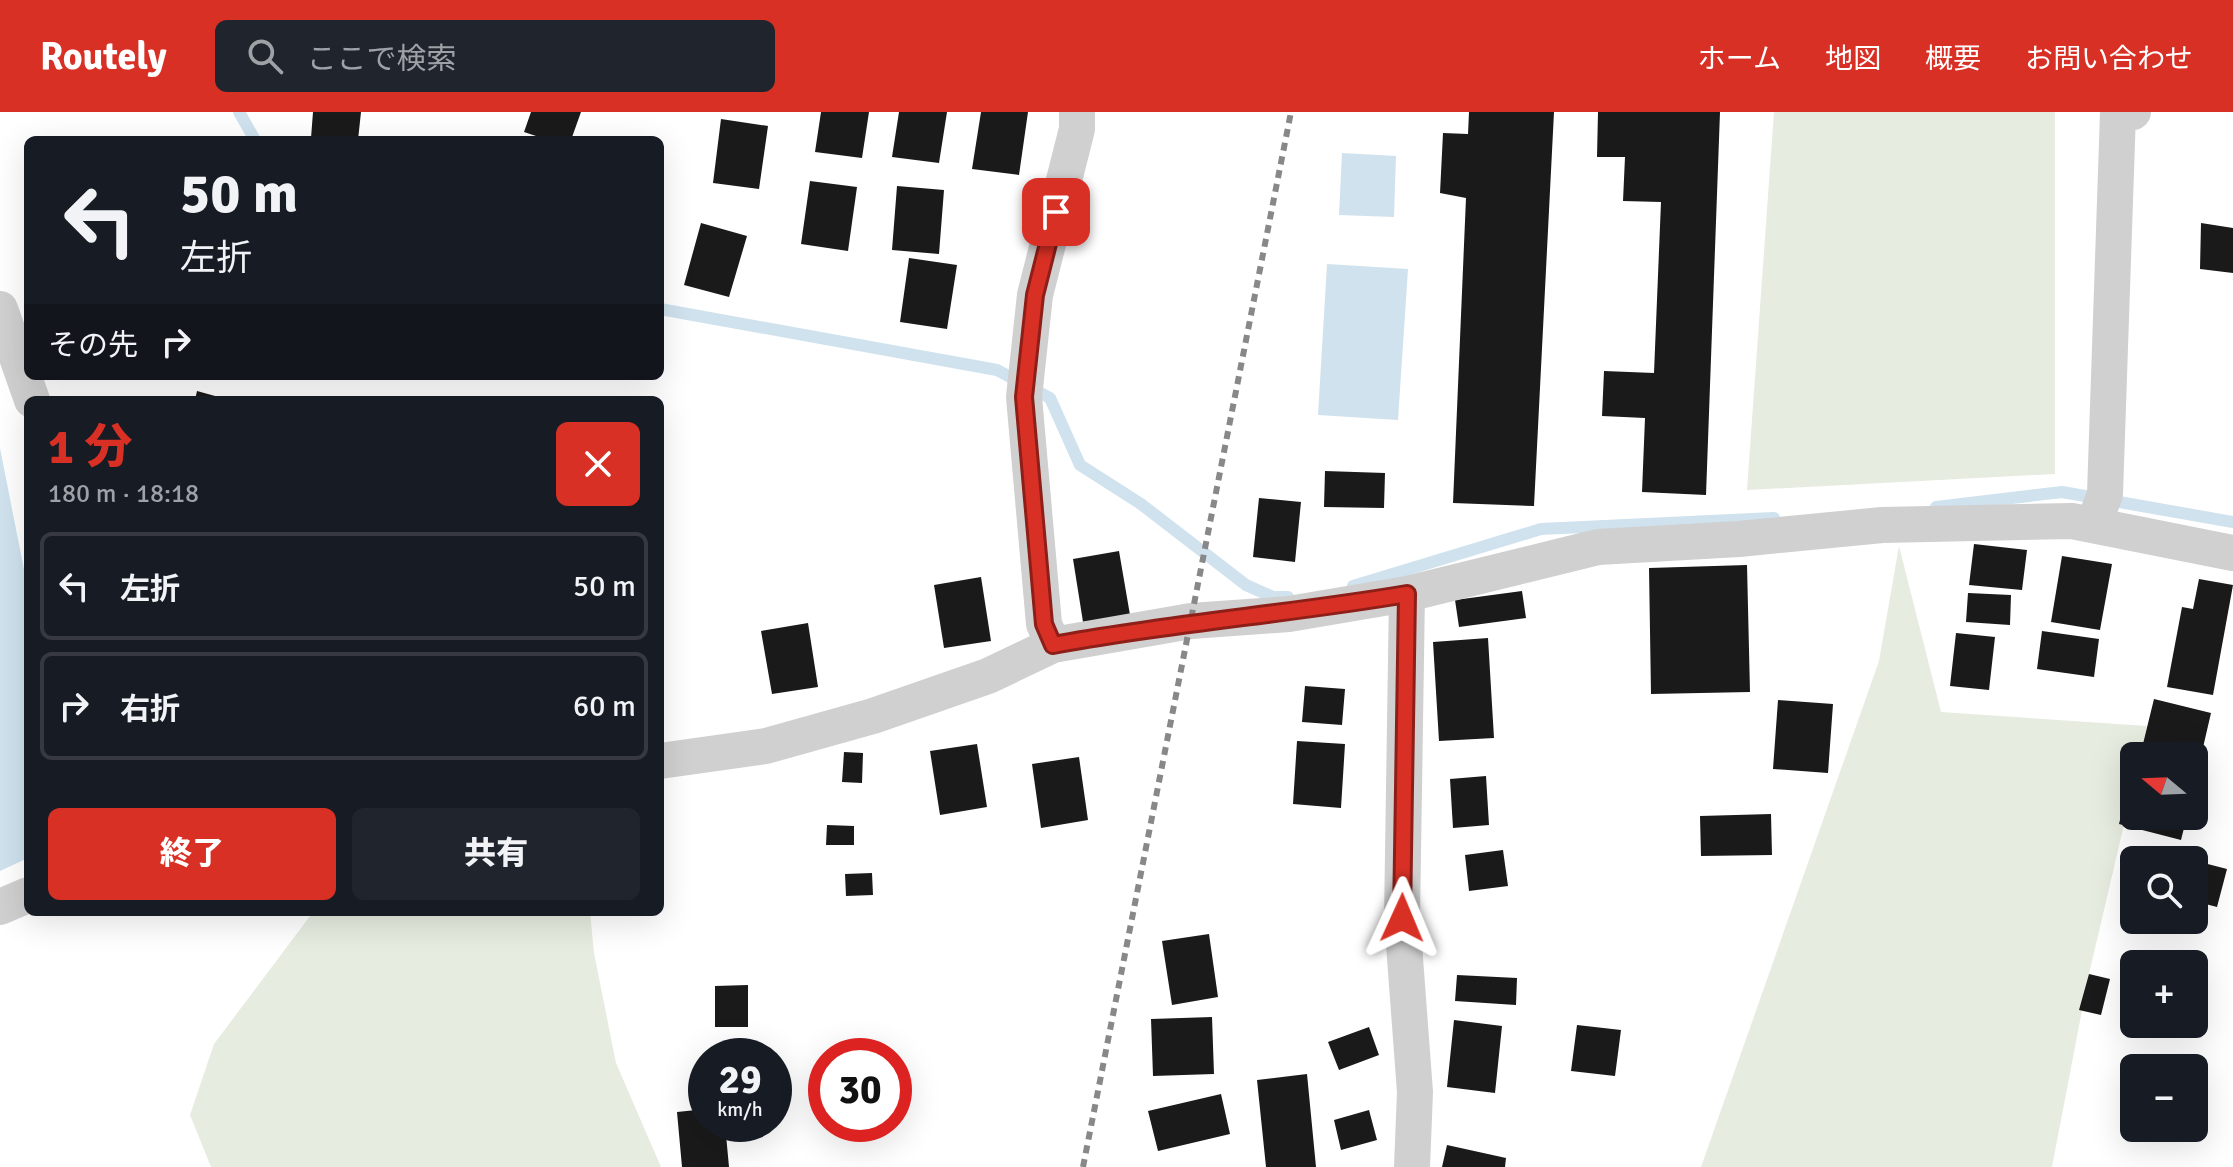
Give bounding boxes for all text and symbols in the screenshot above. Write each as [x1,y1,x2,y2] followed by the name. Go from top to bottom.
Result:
[215,20,775,92] search box
[40,33,167,80] text: Routely
[243,34,287,78] icon: search
[307,41,457,78] text: ここで検索
[1698,42,1781,76] text: ホーム
[1825,42,1881,76] text: 地図
[1925,42,1981,76] text: 概要
[2025,42,2193,76] text: お問い合わせ
[180,159,298,228] text: 50 m
[48,168,152,272] icon: left
[1022,178,1090,246] pin
[1034,190,1078,234] icon: arrive
[180,236,252,281] text: 左折
[154,320,198,364] icon: right
[48,327,138,364] text: その先
[48,418,132,477] text: 1 分
[556,422,640,506] button: close
[48,478,199,510] text: 180 m · 18:18
[52,564,96,608] icon: left
[573,568,636,605] text: 50 m
[120,571,180,608] text: 左折
[52,684,96,728] icon: right
[573,688,636,725] text: 60 m
[120,691,180,728] text: 右折
[2120,742,2208,830] north arrow
[2120,742,2208,1142] map controls
[48,808,336,900] button: 終了
[352,808,640,900] button: 共有
[2120,846,2208,934] button: search
[1360,876,1444,960] position arrow
[2120,950,2208,1038] button: +
[808,1038,912,1142] speed limit sign: 30
[2120,1054,2208,1142] button: −
[718,1055,762,1105] text: 29
[717,1097,763,1122] text: km/h

